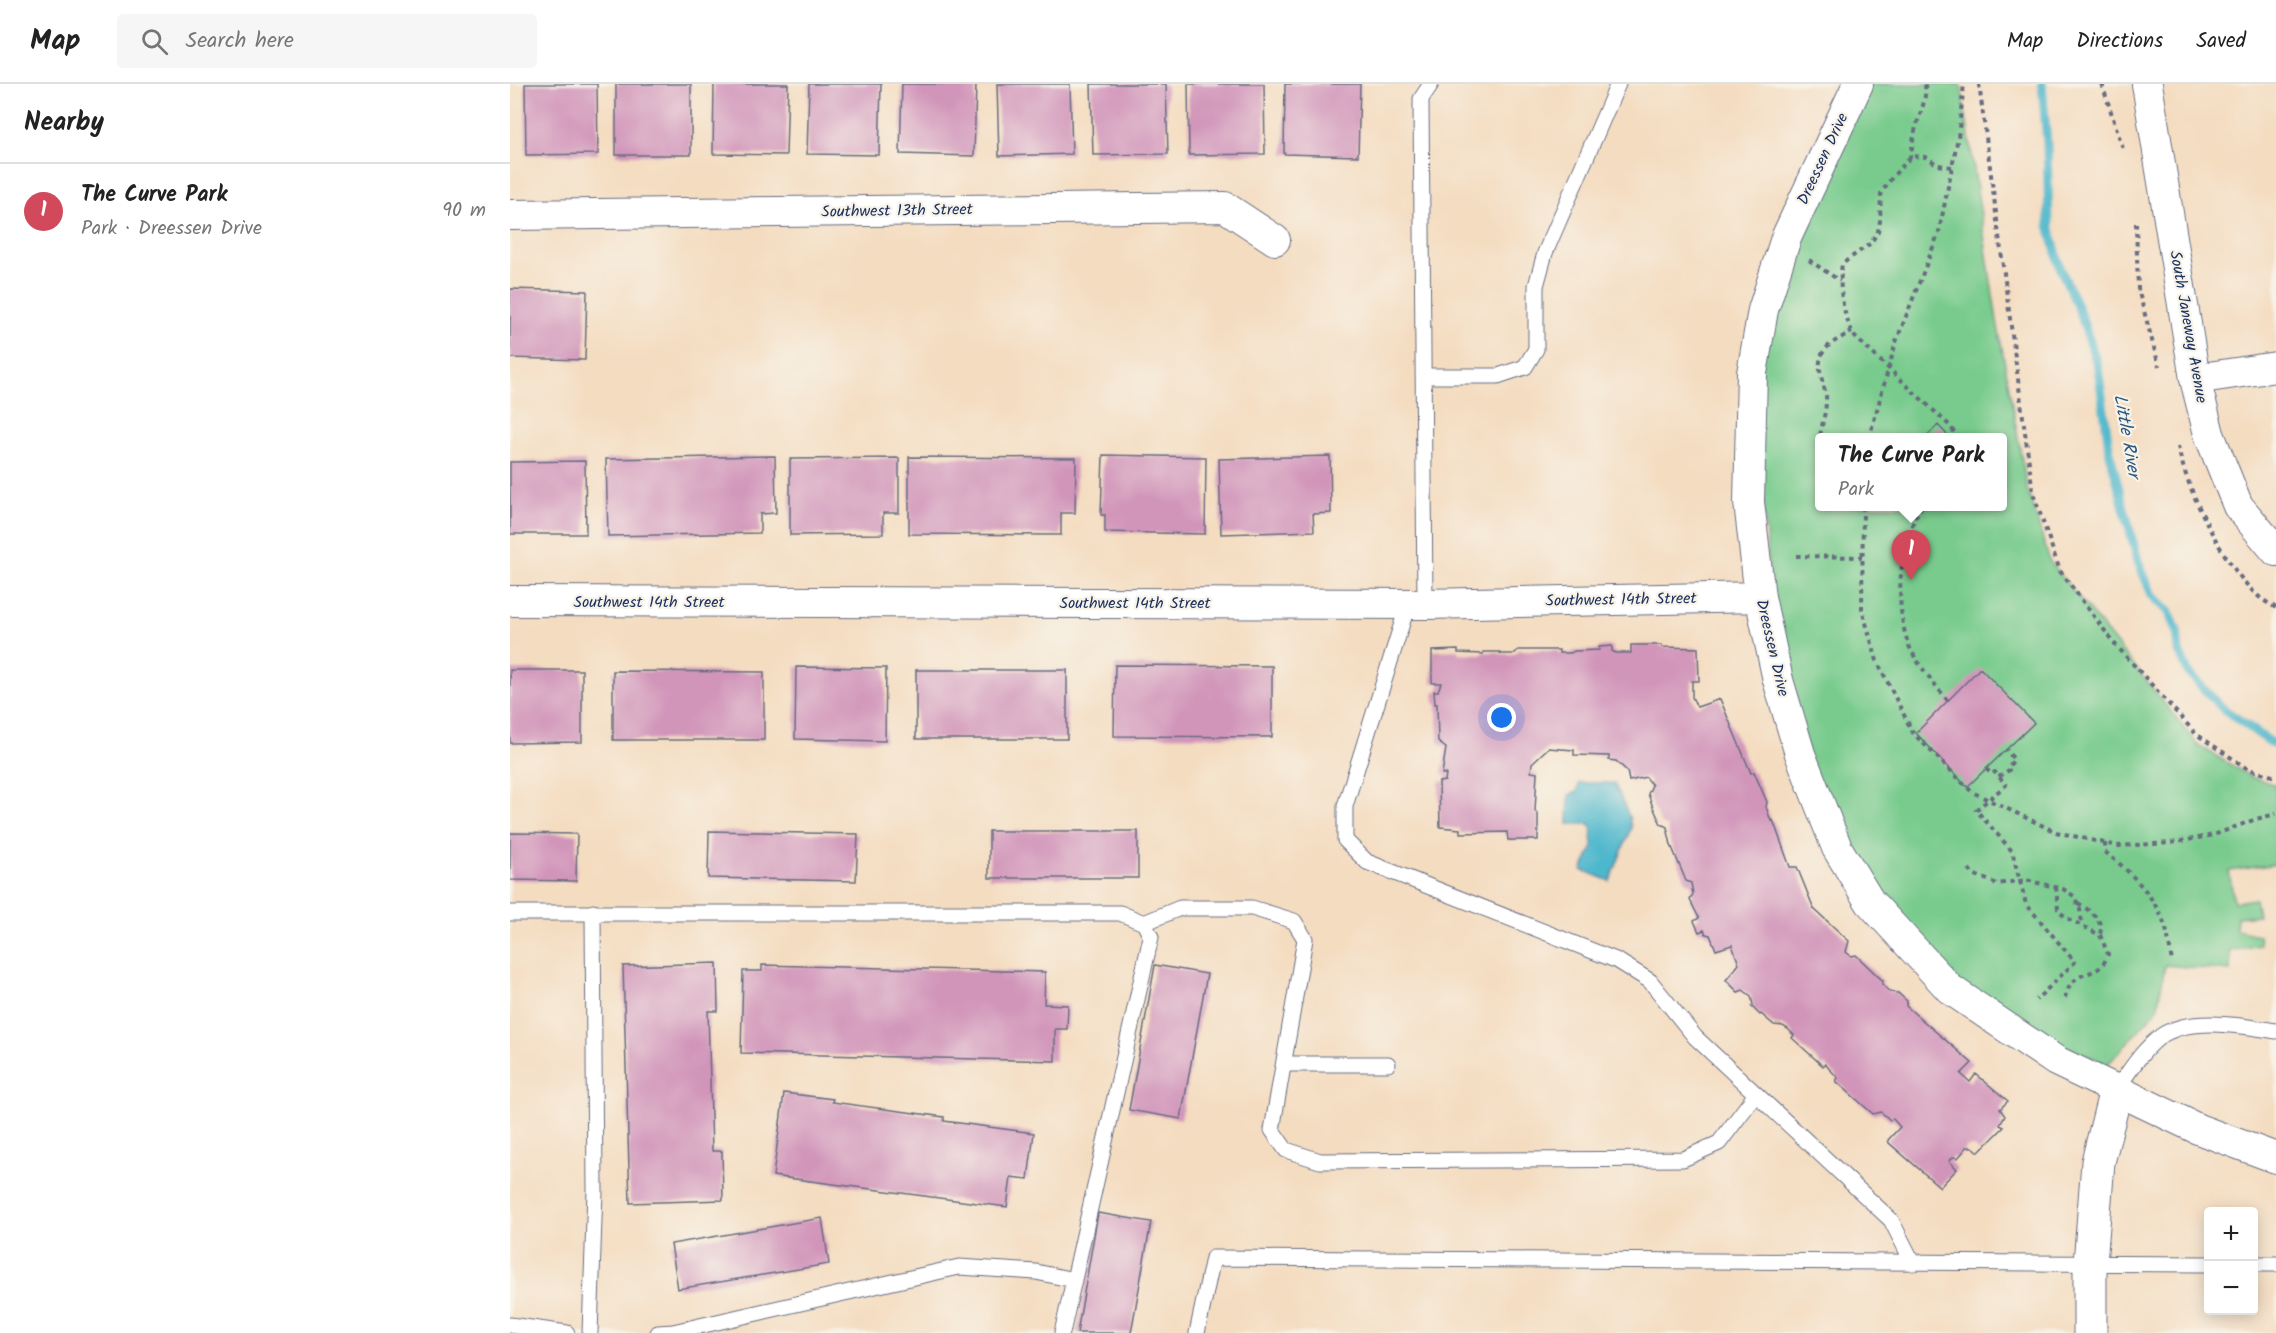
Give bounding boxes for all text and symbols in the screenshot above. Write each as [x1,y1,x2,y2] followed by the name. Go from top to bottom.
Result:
[117,14,537,68] search box
[30,19,81,64] text: Map
[186,24,294,59] text: Search here
[138,25,171,58] icon: search
[2007,25,2043,58] text: Map
[2076,25,2163,58] text: Directions
[2196,25,2246,58] text: Saved
[24,102,104,144] text: Nearby
[1791,109,1855,209] street label: Dreessen Drive
[81,178,227,213] text: The Curve Park
[40,195,47,227] text: 1
[442,195,486,227] text: 90 m
[821,197,974,225] street label: Southwest 13th Street
[81,213,262,245] text: Park · Dreessen Drive
[2162,249,2214,405] street label: South Janeway Avenue
[2104,392,2148,484] water label: Little River
[1815,433,2007,511] popup
[1838,439,1984,474] text: The Curve Park
[1838,474,1874,506] text: Park
[1892,530,1930,580] pin: 1
[1545,586,1698,614] street label: Southwest 14th Street
[573,590,725,615] street label: Southwest 14th Street
[1059,591,1211,616] street label: Southwest 14th Street
[1749,597,1795,699] street label: Dreessen Drive
[1487,703,1516,732] your location
[2204,1207,2258,1315] map controls
[2204,1207,2258,1261] button: +
[2204,1261,2258,1315] button: −

